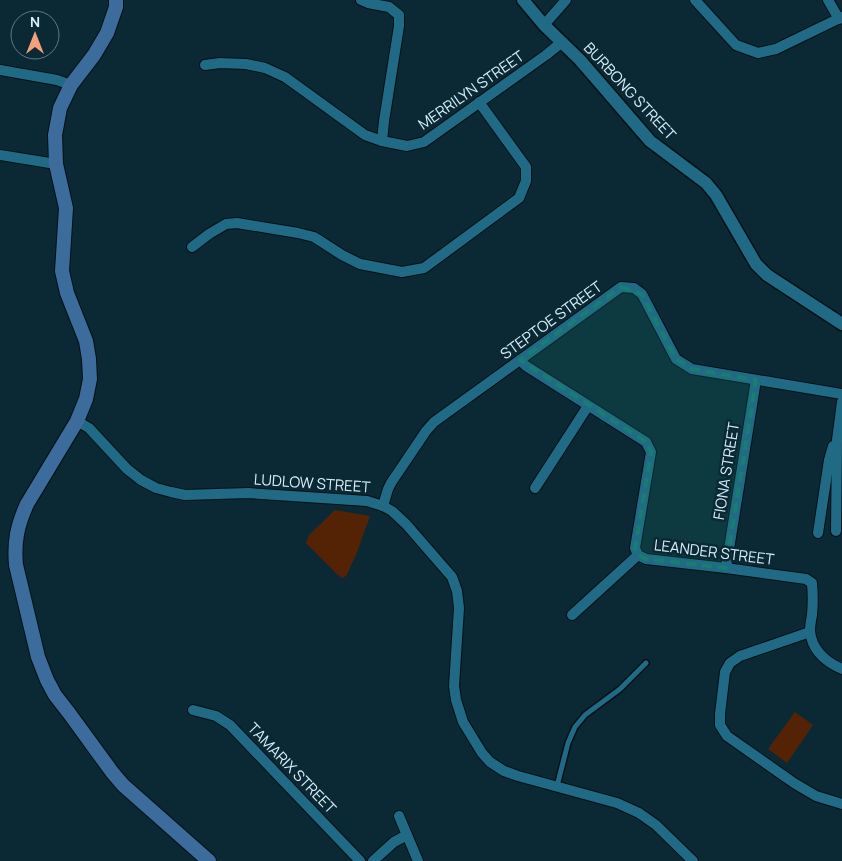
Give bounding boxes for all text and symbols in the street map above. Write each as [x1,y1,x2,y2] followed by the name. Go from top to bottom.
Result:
[10,10,60,60] north arrow
[30,12,40,31] text: N
[579,37,681,145] street label: BURBONG STREET
[414,46,528,134] street label: MERRILYN STREET
[496,276,606,364] street label: STEPTOE STREET
[708,421,744,521] street label: FIONA STREET
[253,468,371,498] street label: LUDLOW STREET
[653,534,775,570] street label: LEANDER STREET
[243,718,341,818] street label: TAMARIX STREET

